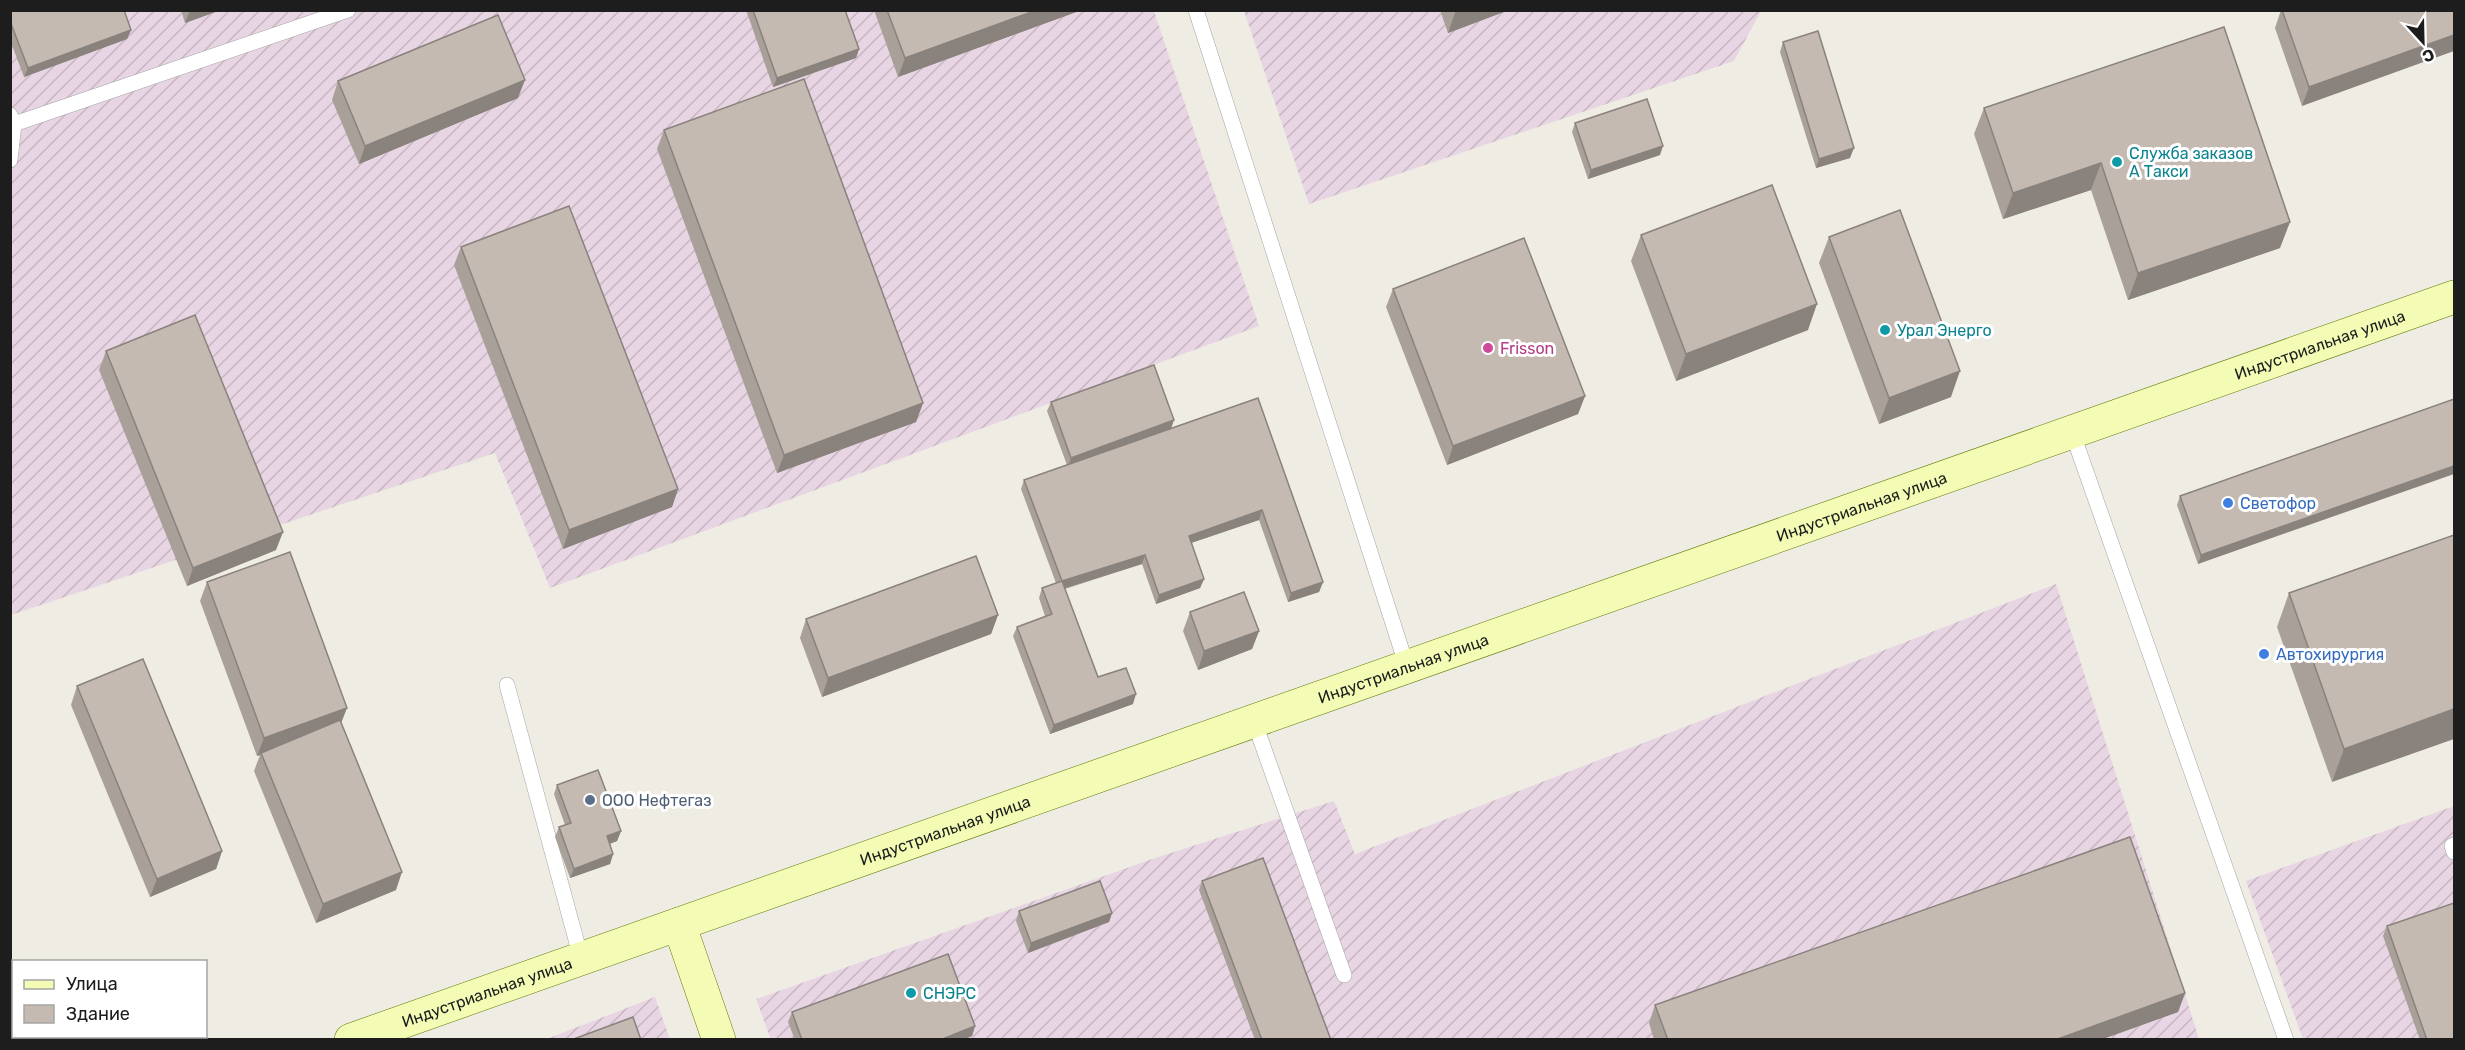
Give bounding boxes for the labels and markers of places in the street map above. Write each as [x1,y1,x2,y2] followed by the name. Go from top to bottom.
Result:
[2129,144,2253,181] place label: Служба заказов А Такси
[2110,155,2124,169] marker: Служба заказов А Такси
[1897,321,1992,340] place label: Урал Энерго
[1878,323,1892,337] marker: Урал Энерго
[1500,339,1554,358] place label: Frisson
[1481,341,1495,355] marker: Frisson
[2240,494,2316,513] place label: Светофор
[2221,496,2235,510] marker: Светофор
[2276,645,2384,664] place label: Автохирургия
[2257,647,2271,661] marker: Автохирургия
[602,791,711,810] place label: ООО Нефтегаз
[583,793,597,807] marker: ООО Нефтегаз
[923,984,976,1003] place label: СНЭРС
[904,986,918,1000] marker: СНЭРС

